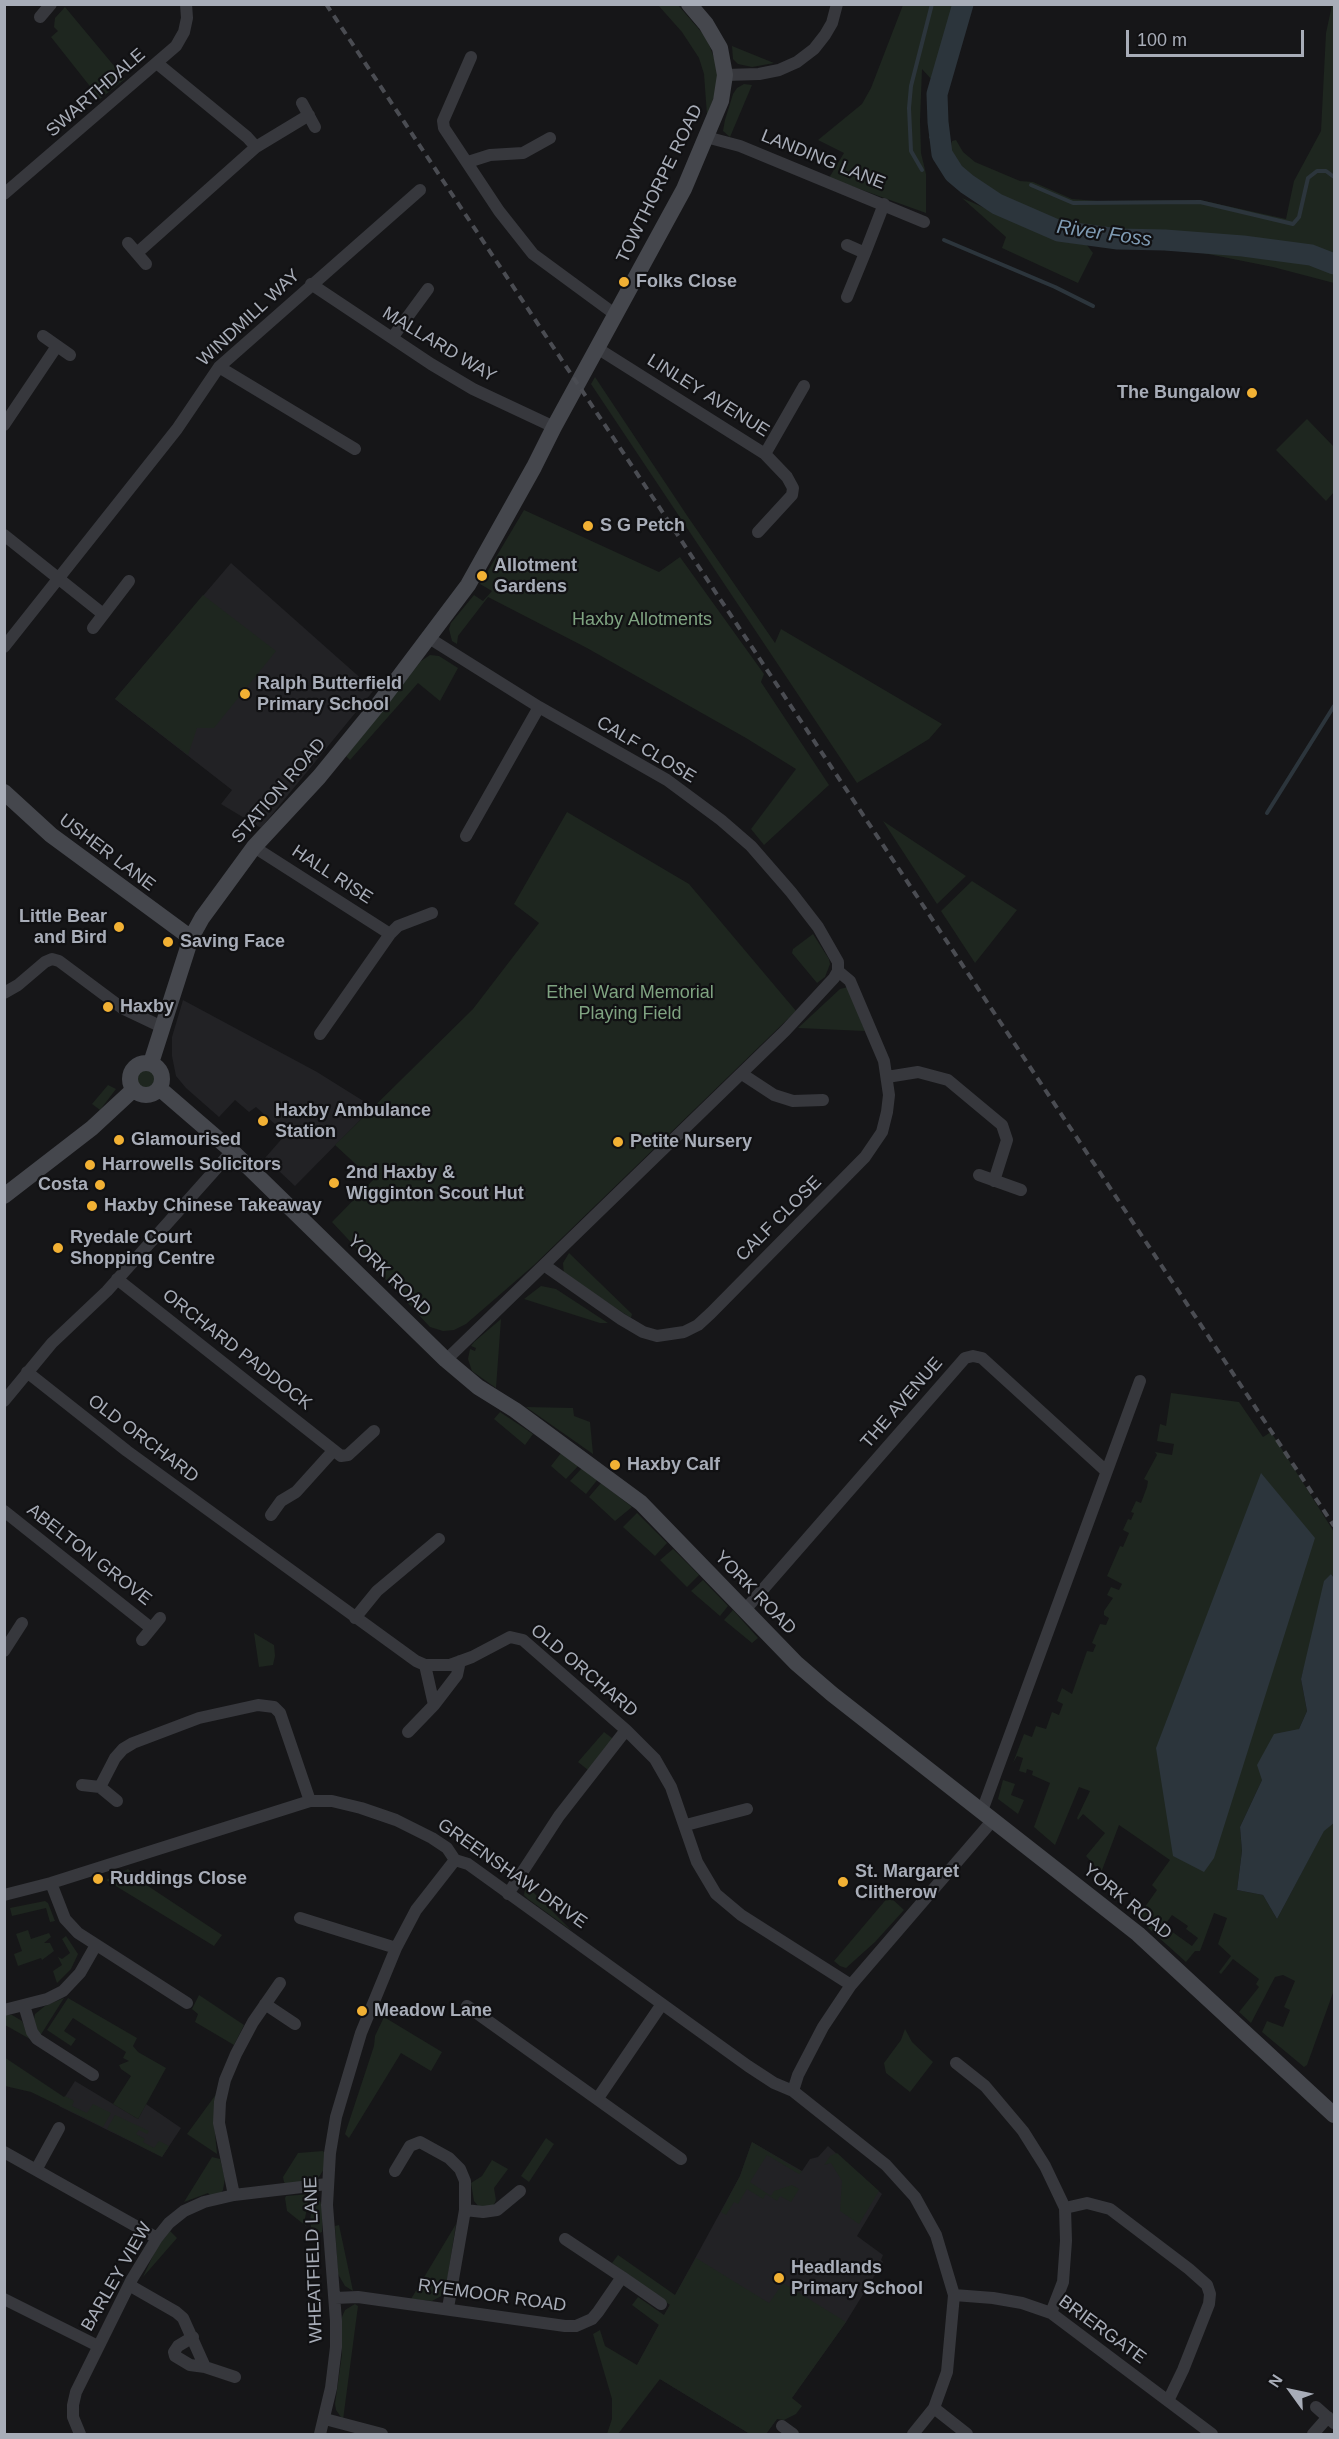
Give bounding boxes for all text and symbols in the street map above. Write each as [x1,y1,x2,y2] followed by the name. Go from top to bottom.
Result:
[1129,18,1308,56] scale bar
[1137,30,1187,50] text: 100 m
[42,44,150,142] street label: SWARTHDALE
[612,101,708,267] street label: TOWTHORPE ROAD
[758,125,888,195] street label: LANDING LANE
[1055,215,1153,253] water label: River Foss
[193,265,305,371] street label: WINDMILL WAY
[636,271,737,293] place label: Folks Close
[617,275,631,289] marker: Folks Close
[378,303,500,387] street label: MALLARD WAY
[643,350,773,442] street label: LINLEY AVENUE
[1117,382,1240,404] place label: The Bungalow
[1245,386,1259,400] marker: The Bungalow
[600,515,685,537] place label: S G Petch
[581,519,595,533] marker: S G Petch
[494,555,577,598] place label: Allotment Gardens
[475,569,489,583] marker: Allotment Gardens
[572,609,712,631] park label: Haxby Allotments
[257,673,402,716] place label: Ralph Butterfield Primary School
[238,687,252,701] marker: Ralph Butterfield Primary School
[592,712,700,788] street label: CALF CLOSE
[227,734,331,848] street label: STATION ROAD
[55,810,159,896] street label: USHER LANE
[288,841,376,909] street label: HALL RISE
[19,906,107,948] place label: Little Bear and Bird
[112,920,126,934] marker: Little Bear and Bird
[180,931,285,953] place label: Saving Face
[161,935,175,949] marker: Saving Face
[546,982,714,1024] park label: Ethel Ward Memorial Playing Field
[120,996,174,1018] place label: Haxby
[101,1000,115,1014] marker: Haxby
[275,1100,431,1142] place label: Haxby Ambulance Station
[256,1114,270,1128] marker: Haxby Ambulance Station
[131,1129,241,1151] place label: Glamourised
[630,1131,752,1153] place label: Petite Nursery
[112,1133,126,1147] marker: Glamourised
[611,1135,625,1149] marker: Petite Nursery
[102,1154,281,1176] place label: Harrowells Solicitors
[83,1158,97,1172] marker: Harrowells Solicitors
[346,1162,524,1204] place label: 2nd Haxby & Wigginton Scout Hut
[732,1172,826,1266] street label: CALF CLOSE
[38,1174,88,1196] place label: Costa
[327,1176,341,1190] marker: 2nd Haxby & Wigginton Scout Hut
[93,1178,107,1192] marker: Costa
[104,1195,322,1217] place label: Haxby Chinese Takeaway
[85,1199,99,1213] marker: Haxby Chinese Takeaway
[70,1227,215,1270] place label: Ryedale Court Shopping Centre
[343,1231,435,1321] street label: YORK ROAD
[51,1241,65,1255] marker: Ryedale Court Shopping Centre
[158,1285,316,1415] street label: ORCHARD PADDOCK
[857,1353,947,1453] street label: THE AVENUE
[83,1390,203,1488] street label: OLD ORCHARD
[627,1454,720,1476] place label: Haxby Calf
[608,1458,622,1472] marker: Haxby Calf
[22,1500,156,1610] street label: ABELTON GROVE
[710,1547,800,1639] street label: YORK ROAD
[526,1620,642,1722] street label: OLD ORCHARD
[433,1814,591,1934] street label: GREENSHAW DRIVE
[1078,1860,1176,1944] street label: YORK ROAD
[855,1861,959,1904] place label: St. Margaret Clitherow
[110,1868,247,1890] place label: Ruddings Close
[91,1872,105,1886] marker: Ruddings Close
[836,1875,850,1889] marker: St. Margaret Clitherow
[374,2000,492,2022] place label: Meadow Lane
[355,2004,369,2018] marker: Meadow Lane
[300,2176,328,2344] street label: WHEATFIELD LANE
[77,2219,157,2335] street label: BARLEY VIEW
[791,2257,923,2300] place label: Headlands Primary School
[772,2271,786,2285] marker: Headlands Primary School
[416,2275,568,2317] street label: RYEMOOR ROAD
[1054,2291,1150,2369] street label: BRIERGATE
[1261,2361,1321,2421] north arrow
[1265,2371,1286,2390] text: N

